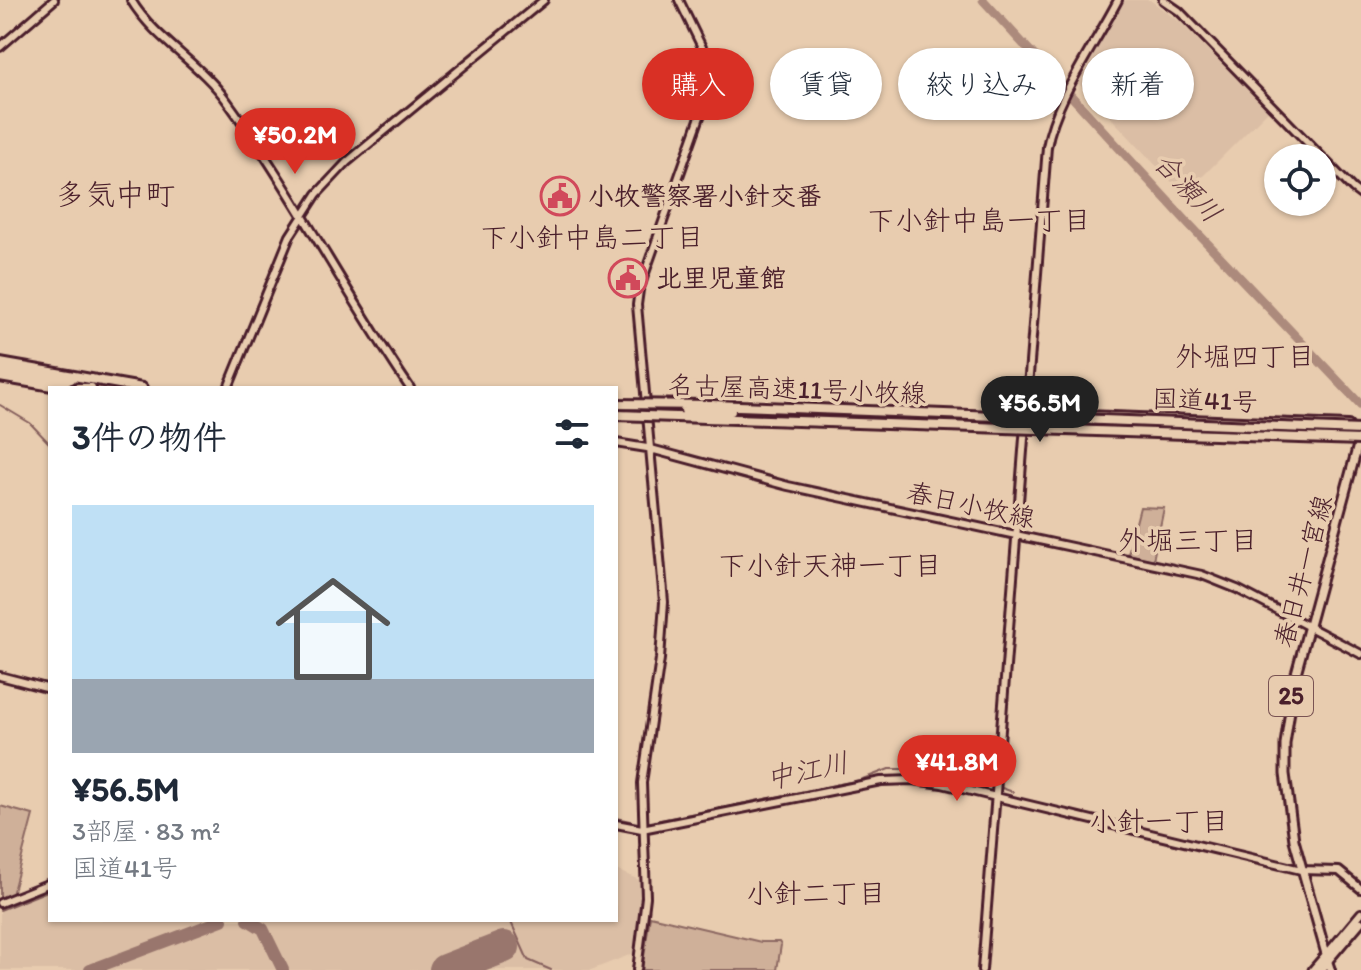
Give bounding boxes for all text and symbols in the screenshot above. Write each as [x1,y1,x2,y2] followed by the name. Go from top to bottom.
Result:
[642,48,754,120] chip: 購入
[770,48,882,120] chip: 賃貸
[898,48,1066,120] chip: 絞り込み
[1082,48,1194,120] chip: 新着
[230,108,360,176] pin: ¥50.2M
[253,118,337,150] text: ¥50.2M
[1264,144,1336,216] map controls
[1264,144,1336,216] button: locate
[1147,145,1229,229] water label: 合瀬川
[539,175,581,217] public building icon: 小牧警察署小針交番
[55,176,175,213] district label: 多気中町
[588,180,822,212] place label: 小牧警察署小針交番
[867,203,1091,237] district label: 下小針中島一丁目
[480,220,704,254] district label: 下小針中島二丁目
[607,257,649,299] public building icon: 北里児童館
[656,262,786,294] place label: 北里児童館
[1175,339,1315,373] district label: 外堀四丁目
[667,369,927,409] street label: 名古屋高速11号小牧線
[975,376,1105,444] pin: ¥56.5M
[1152,382,1258,418] street label: 国道41号
[999,386,1081,418] text: ¥56.5M
[550,412,594,456] icon: filters
[72,417,227,458] text: 3件の物件
[904,476,1038,534] street label: 春日小牧線
[1267,492,1339,650] street label: 春日井一宮線
[1118,523,1258,557] district label: 外堀三丁目
[718,548,942,582] district label: 下小針天神一丁目
[261,557,405,701] icon: home
[1269,676,1313,716] road number: 25
[892,735,1022,803] pin: ¥41.8M
[762,745,852,795] water label: 中江川
[915,745,999,777] text: ¥41.8M
[72,769,180,810] text: ¥56.5M
[1089,804,1229,838] district label: 小針一丁目
[72,815,220,847] text: 3部屋 · 83 m²
[72,852,178,884] text: 国道41号
[746,876,886,910] district label: 小針二丁目

